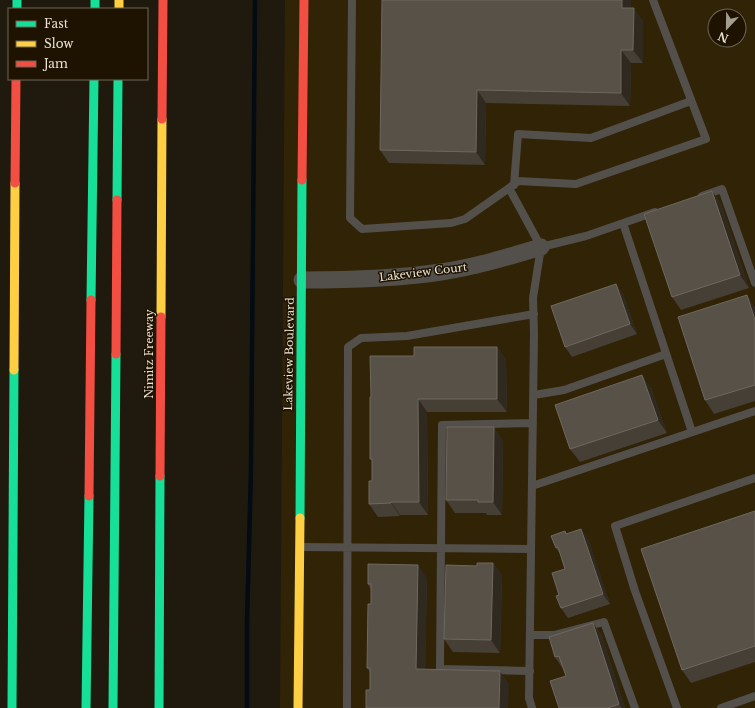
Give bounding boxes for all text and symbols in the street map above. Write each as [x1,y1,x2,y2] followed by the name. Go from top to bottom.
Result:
[8,8,148,80] legend
[707,8,747,48] north arrow
[44,16,69,31] text: Fast
[715,29,731,46] text: N
[44,36,74,51] text: Slow
[42,56,68,71] text: Jam
[378,260,468,284] street label: Lakeview Court
[281,297,297,411] street label: Lakeview Boulevard
[142,309,156,399] street label: Nimitz Freeway

